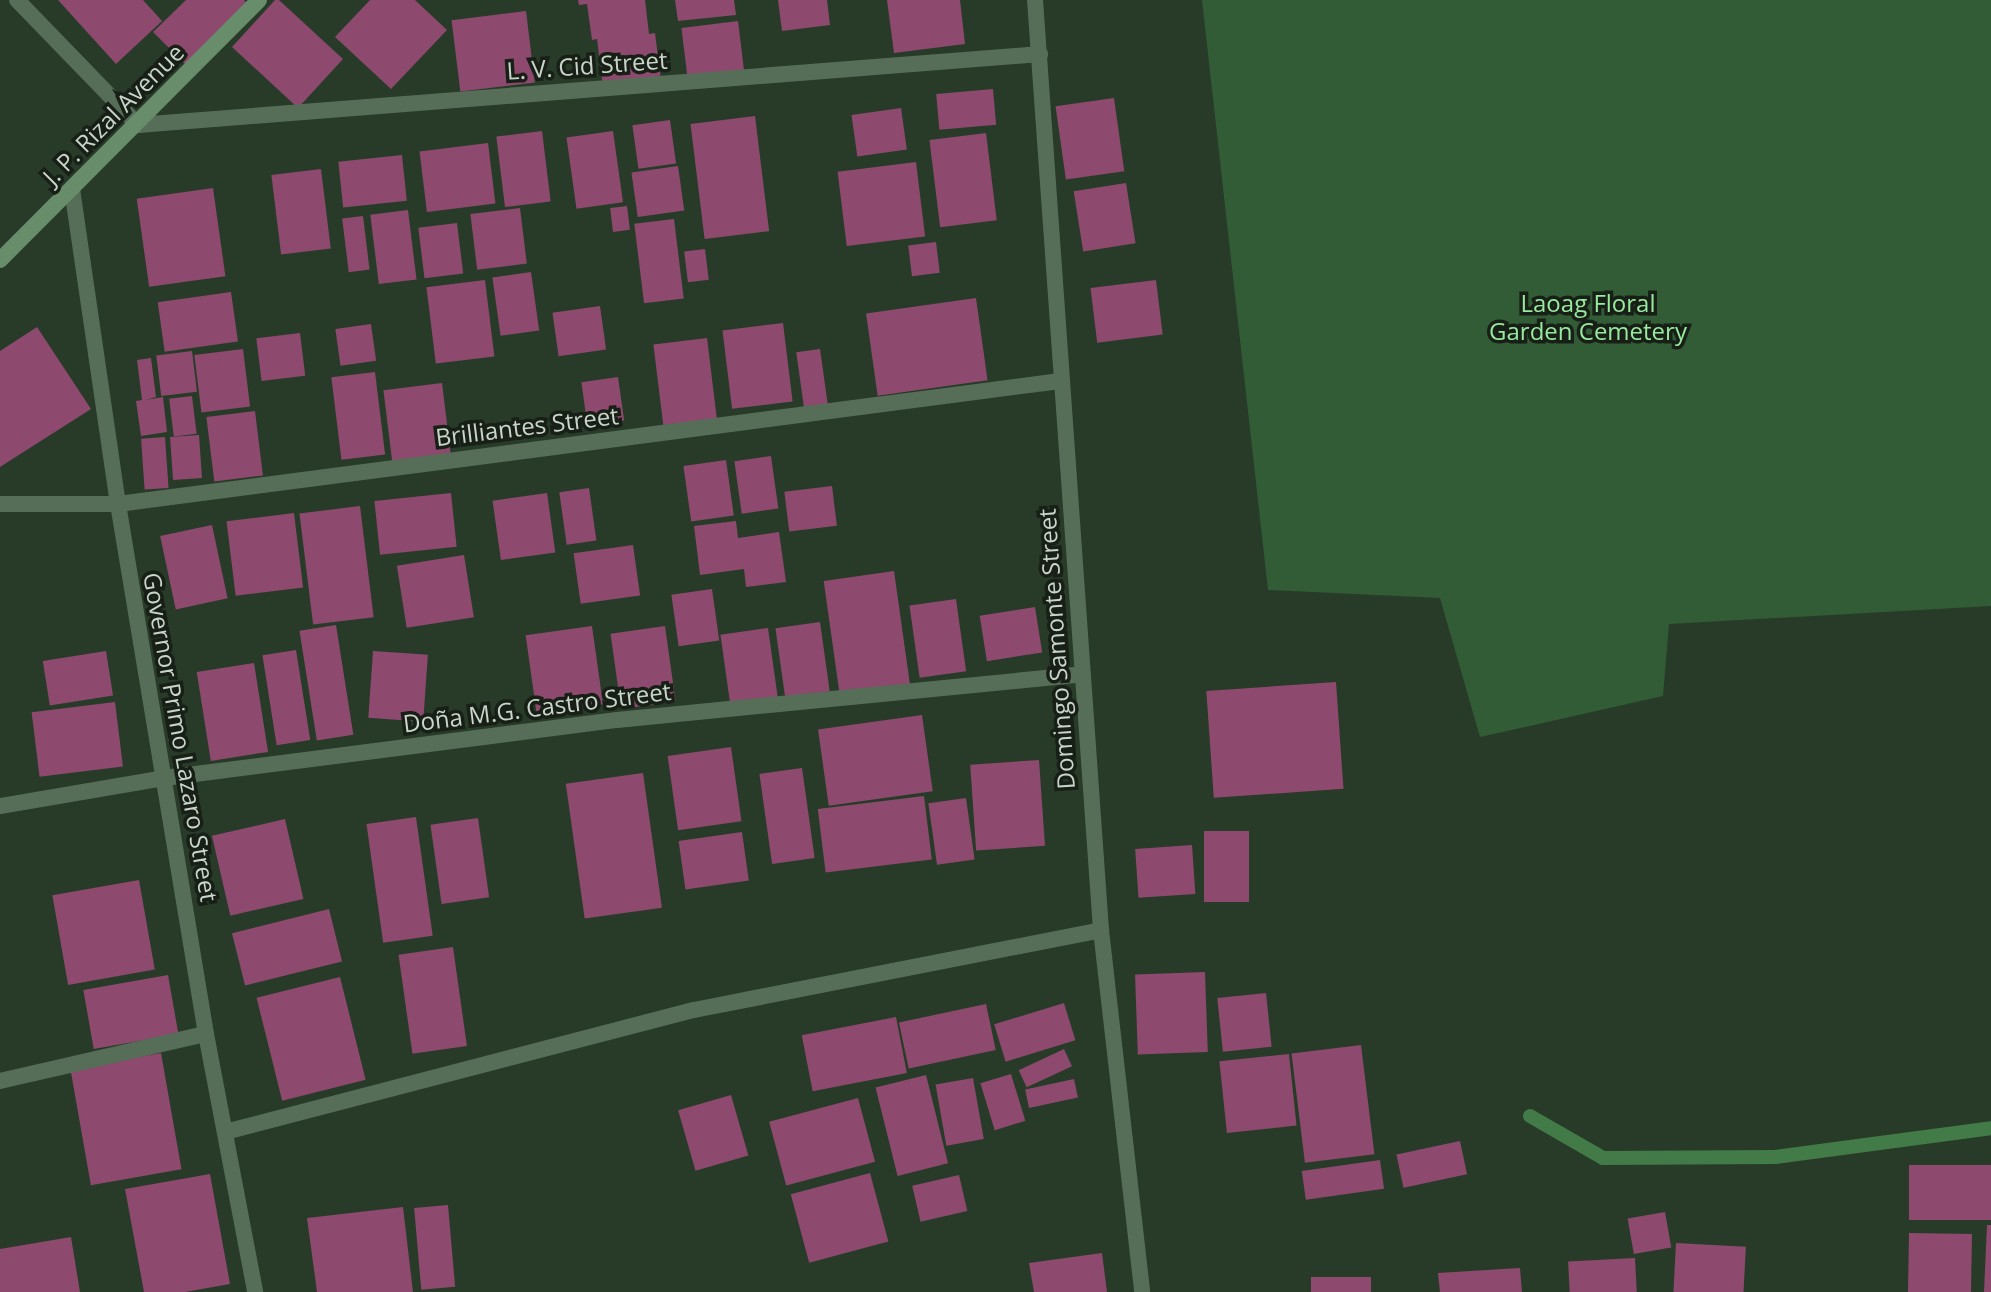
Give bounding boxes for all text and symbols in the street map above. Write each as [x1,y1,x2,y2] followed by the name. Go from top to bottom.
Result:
[37,38,189,190] street label: J. P. Rizal Avenue
[506,45,668,85] street label: L. V. Cid Street
[1489,289,1687,345] park label: Laoag Floral Garden Cemetery
[434,400,620,452] street label: Brilliantes Street
[1032,507,1080,791] street label: Domingo Samonte Street
[138,570,224,904] street label: Governor Primo Lazaro Street
[401,676,673,738] street label: Doña M.G. Castro Street

